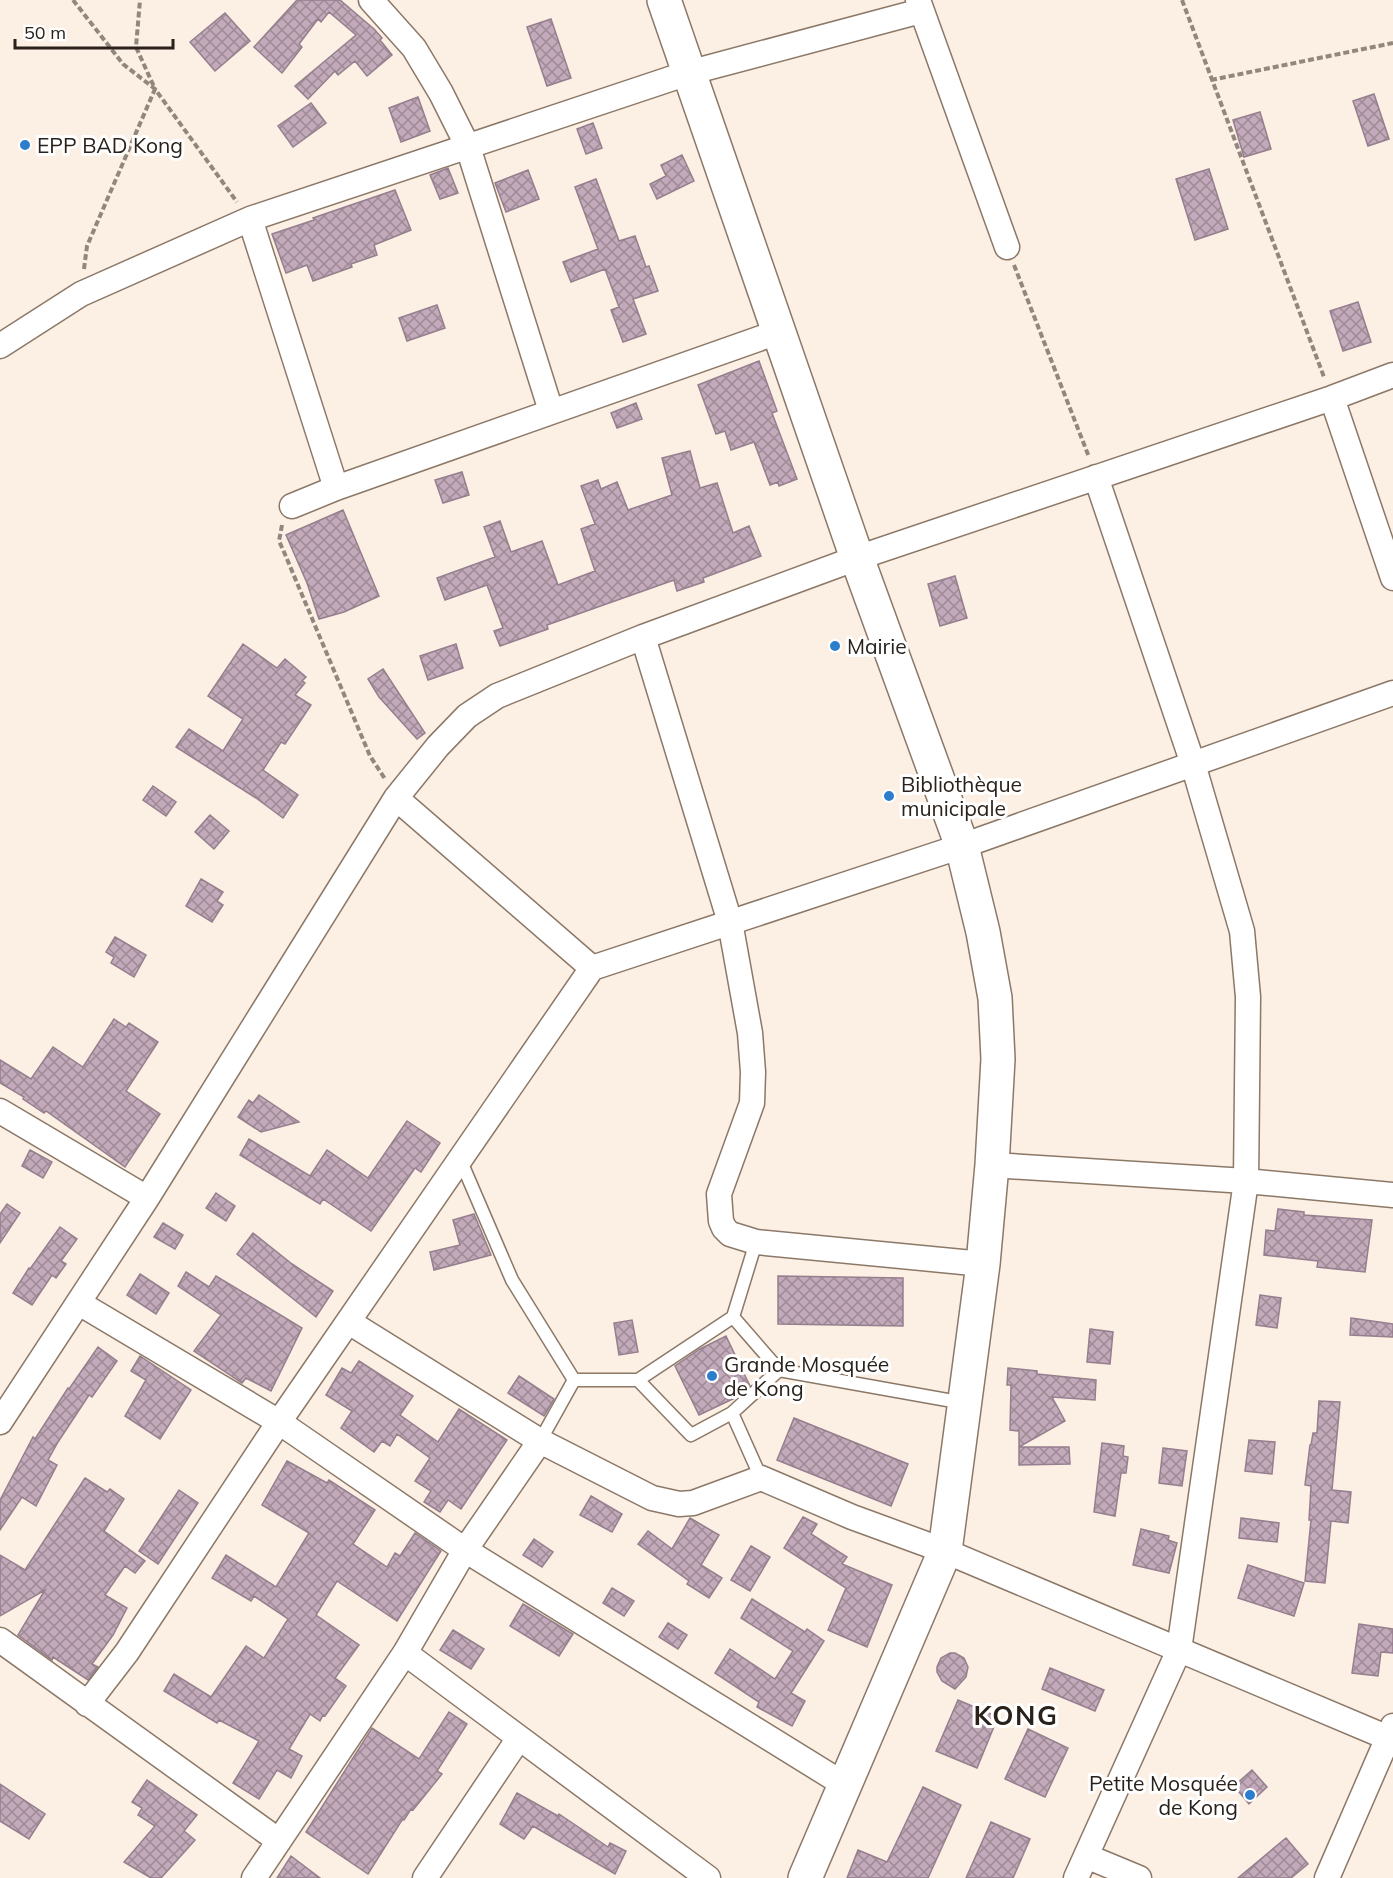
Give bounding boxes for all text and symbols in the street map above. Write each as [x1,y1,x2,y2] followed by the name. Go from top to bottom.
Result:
[15,12,172,50] scale bar
[24,21,66,44] text: 50 m
[37,132,183,158] place label: EPP BAD Kong
[18,138,32,152] marker: EPP BAD Kong
[847,633,907,659] place label: Mairie
[828,639,842,653] marker: Mairie
[901,771,1022,821] place label: Bibliothèque municipale
[882,789,896,803] marker: Bibliothèque municipale
[724,1351,889,1401] place label: Grande Mosquée de Kong
[705,1369,719,1383] marker: Grande Mosquée de Kong
[974,1698,1058,1732] district label: KONG
[1089,1770,1238,1820] place label: Petite Mosquée de Kong
[1243,1788,1257,1802] marker: Petite Mosquée de Kong

